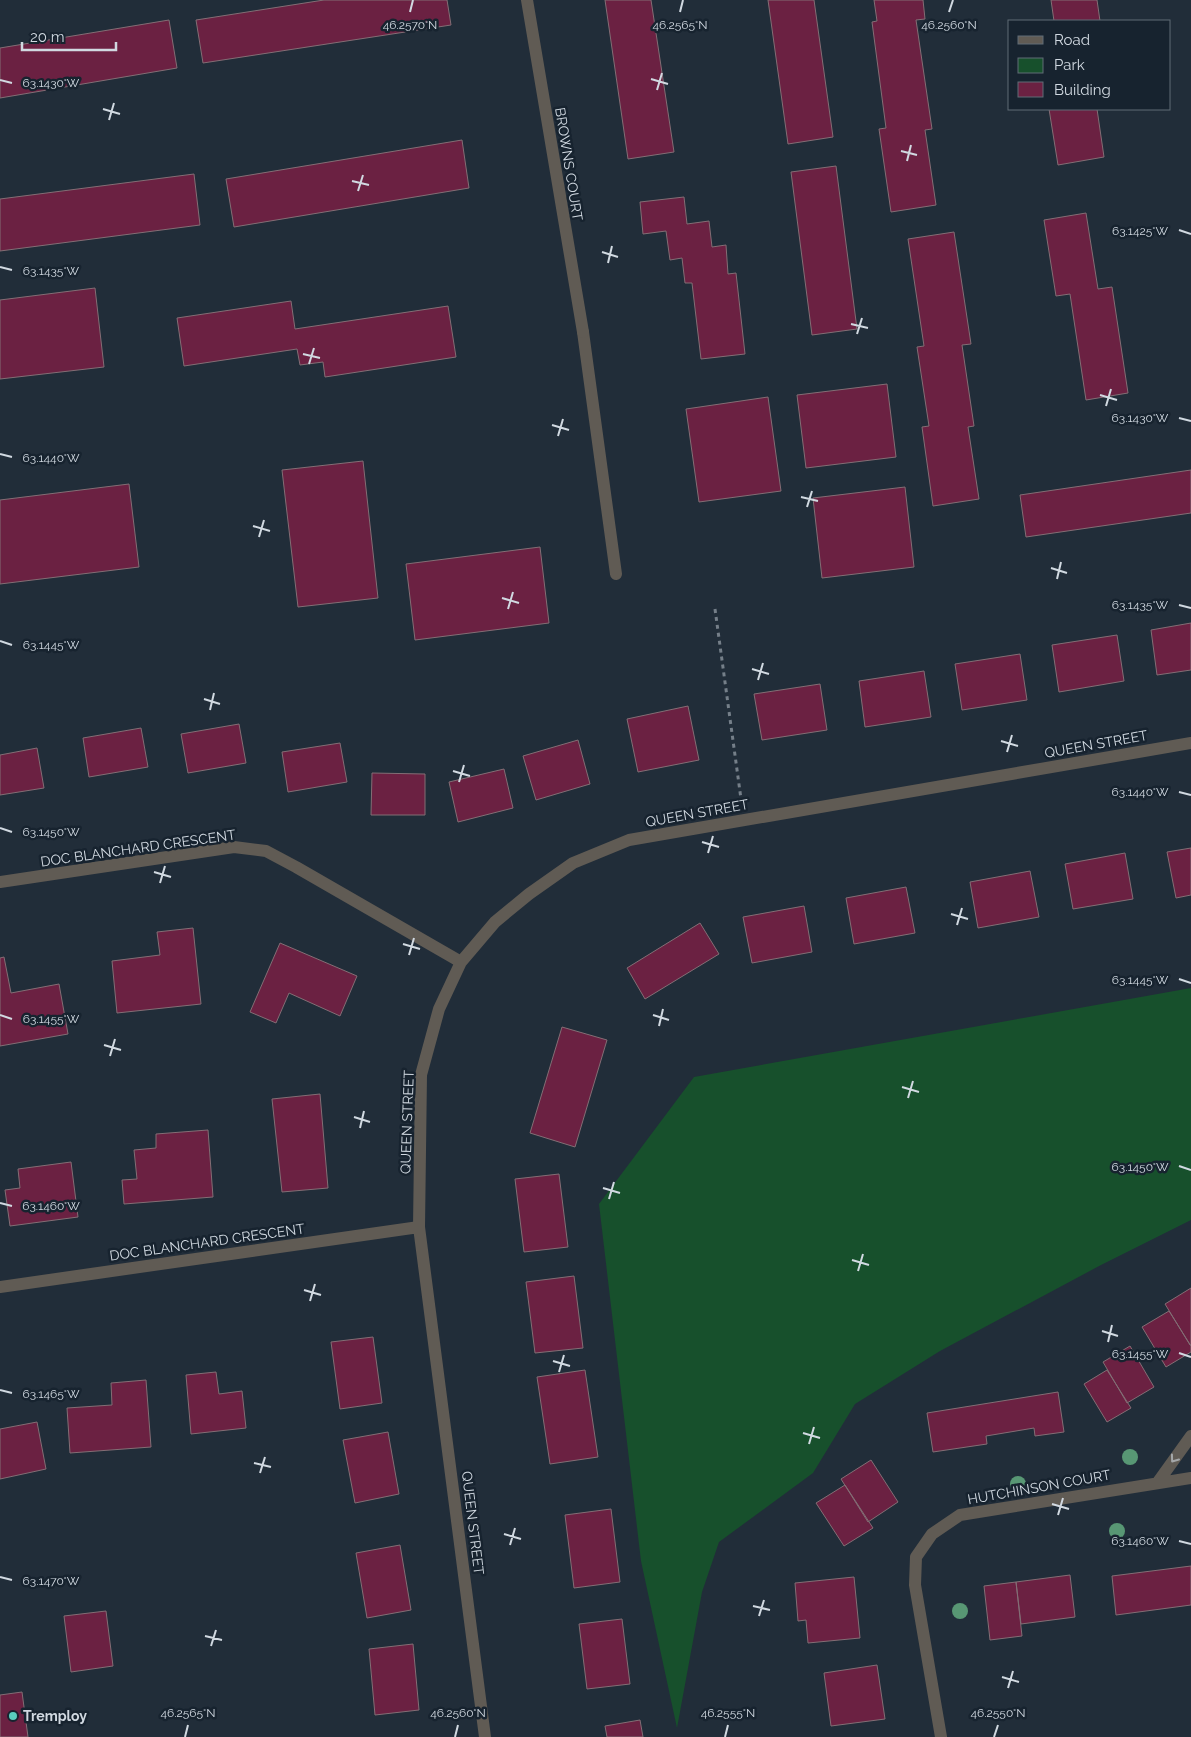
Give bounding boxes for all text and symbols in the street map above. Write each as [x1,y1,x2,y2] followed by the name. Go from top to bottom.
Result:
[383,18,437,32] text: 46.2570°N
[652,18,708,32] text: 46.2565°N
[921,18,977,32] text: 46.2560°N
[22,20,116,52] scale bar
[1008,20,1171,110] legend
[30,28,65,46] text: 20 m
[1054,31,1090,49] text: Road
[1054,56,1085,74] text: Park
[23,76,80,90] text: 63.1430°W
[1054,81,1111,99] text: Building
[552,106,586,222] street label: BROWNS COURT
[1112,224,1169,238] text: 63.1425°W
[23,264,80,278] text: 63.1435°W
[1112,411,1169,425] text: 63.1430°W
[23,451,80,465] text: 63.1440°W
[1112,598,1169,612] text: 63.1435°W
[23,638,80,652] text: 63.1445°W
[1043,727,1149,761] street label: QUEEN STREET
[1112,785,1169,799] text: 63.1440°W
[644,796,750,830] street label: QUEEN STREET
[23,825,80,839] text: 63.1450°W
[39,826,237,870] street label: DOC BLANCHARD CRESCENT
[1112,973,1169,987] text: 63.1445°W
[23,1012,80,1026] text: 63.1455°W
[397,1069,417,1174] street label: QUEEN STREET
[1112,1160,1169,1174] text: 63.1450°W
[22,1199,80,1213] text: 63.1460°W
[108,1220,306,1264] street label: DOC BLANCHARD CRESCENT
[1112,1347,1169,1361] text: 63.1455°W
[22,1387,80,1401] text: 63.1465°W
[1171,1453,1180,1463] one-way arrow
[966,1466,1112,1507] street label: HUTCHINSON COURT
[459,1470,487,1576] street label: QUEEN STREET
[1111,1534,1169,1548] text: 63.1460°W
[23,1574,80,1588] text: 63.1470°W
[160,1706,216,1720] text: 46.2565°N
[430,1706,486,1720] text: 46.2560°N
[701,1706,755,1720] text: 46.2555°N
[971,1706,1025,1720] text: 46.2550°N
[23,1708,87,1724] place label: Tremploy
[7,1710,19,1722] marker: Tremploy

